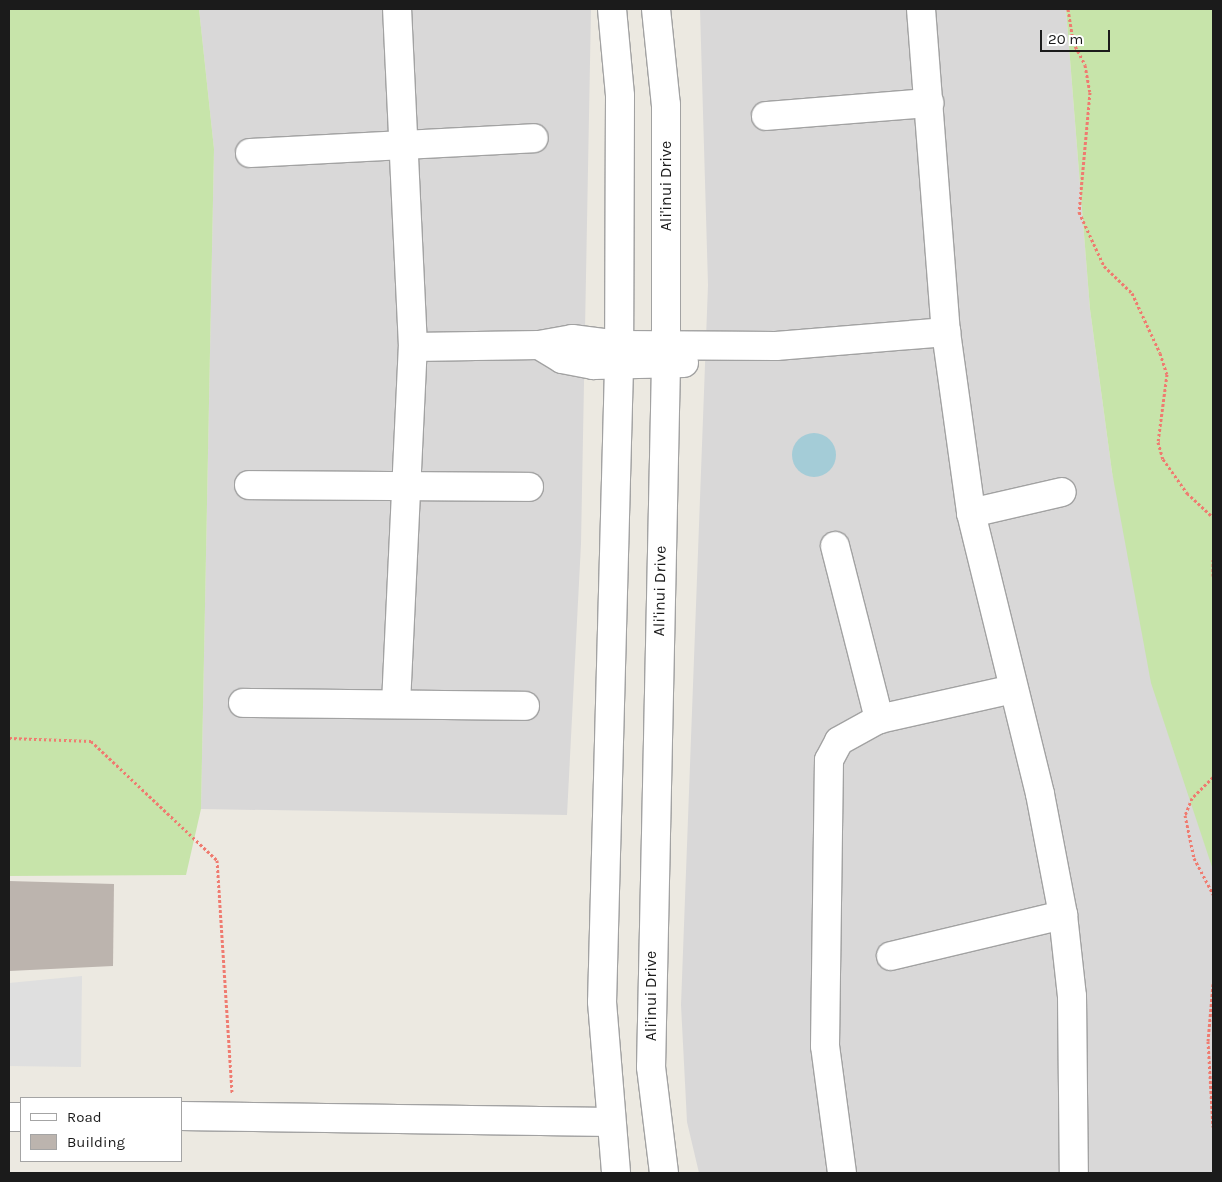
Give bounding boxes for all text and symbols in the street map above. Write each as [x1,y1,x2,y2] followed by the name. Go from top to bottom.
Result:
[1042,20,1112,52] scale bar
[1048,30,1083,48] text: 20 m
[656,141,676,231] street label: Ali'inui Drive
[650,546,670,636] street label: Ali'inui Drive
[641,951,661,1041] street label: Ali'inui Drive
[20,1097,182,1162] legend
[67,1108,102,1126] text: Road
[67,1133,125,1151] text: Building

